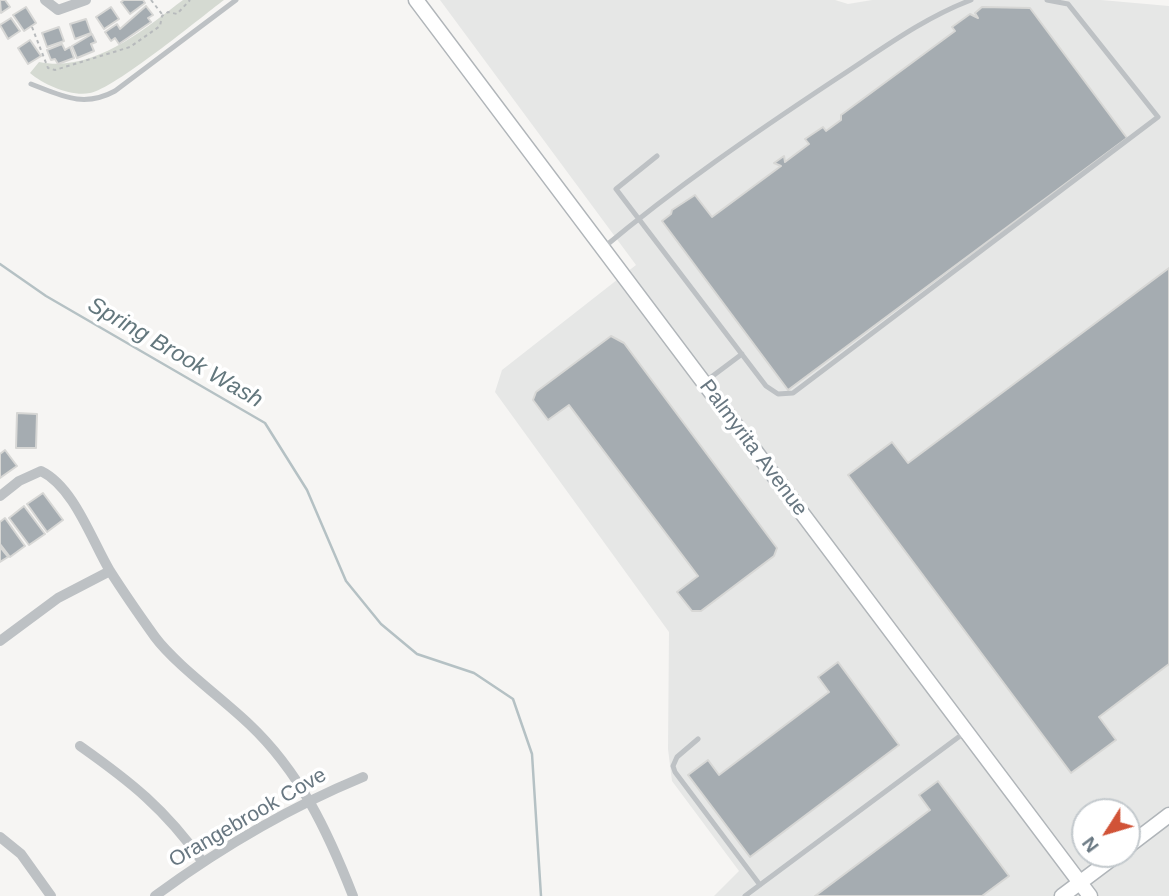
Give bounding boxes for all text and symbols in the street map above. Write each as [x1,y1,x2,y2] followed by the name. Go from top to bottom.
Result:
[82,292,268,414] water label: Spring Brook Wash
[694,375,812,521] street label: Palmyrita Avenue
[165,763,331,873] street label: Orangebrook Cove
[1071,798,1141,868] north arrow
[1078,833,1103,857] text: N

